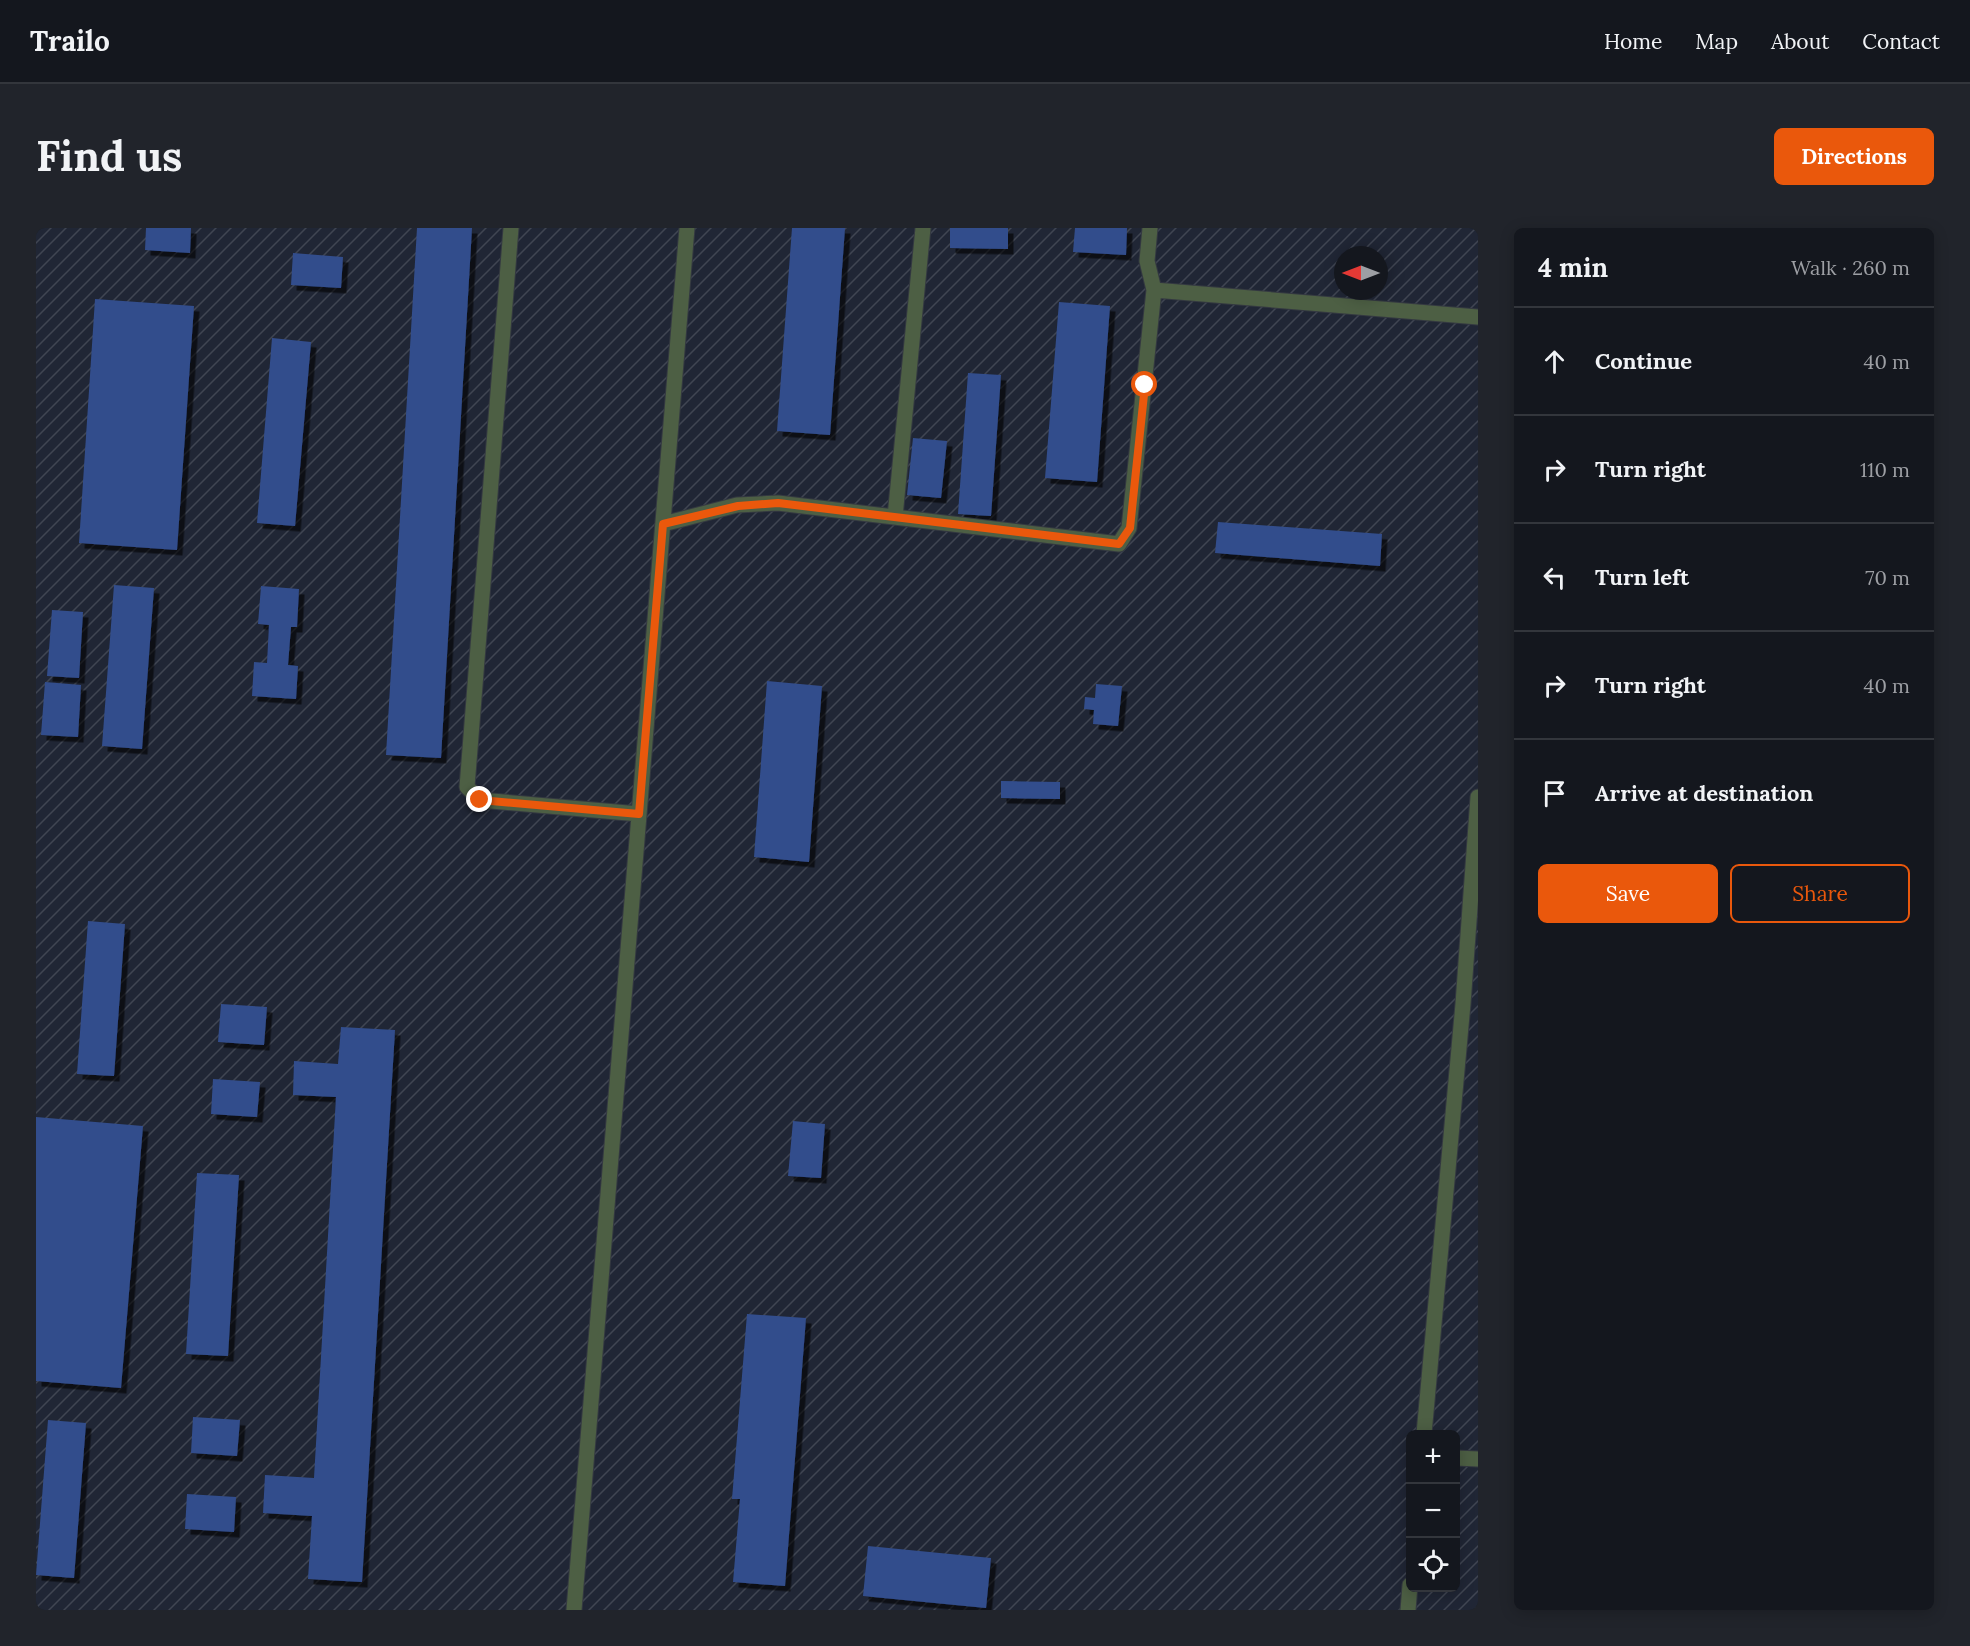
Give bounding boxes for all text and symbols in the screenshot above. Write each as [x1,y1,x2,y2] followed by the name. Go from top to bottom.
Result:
[30,23,110,59] text: Trailo
[1604,28,1662,55] text: Home
[1695,28,1738,55] text: Map
[1771,28,1829,55] text: About
[1862,28,1940,55] text: Contact
[1774,128,1934,185] button: Directions
[36,129,182,183] text: Find us
[1334,246,1388,300] north arrow
[1538,251,1608,284] text: 4 min
[1791,255,1910,280] text: Walk · 260 m
[1538,345,1571,378] icon: ahead
[1595,347,1692,375] text: Continue
[1864,349,1910,374] text: 40 m
[1131,371,1157,397] route start
[1538,453,1571,486] icon: right
[1595,455,1706,483] text: Turn right
[1860,457,1910,482] text: 110 m
[1538,561,1571,594] icon: left
[1595,563,1689,591] text: Turn left
[1865,565,1910,590] text: 70 m
[1538,669,1571,702] icon: right
[1595,671,1706,699] text: Turn right
[1864,673,1910,698] text: 40 m
[1538,777,1571,810] icon: arrive
[1595,779,1813,807] text: Arrive at destination
[466,786,492,812] route end
[1538,864,1718,923] button: Save
[1730,864,1910,923] button: Share
[1406,1430,1460,1592] map controls
[1406,1430,1460,1484] button: +
[1406,1484,1460,1538] button: −
[1406,1538,1460,1592] button: locate

